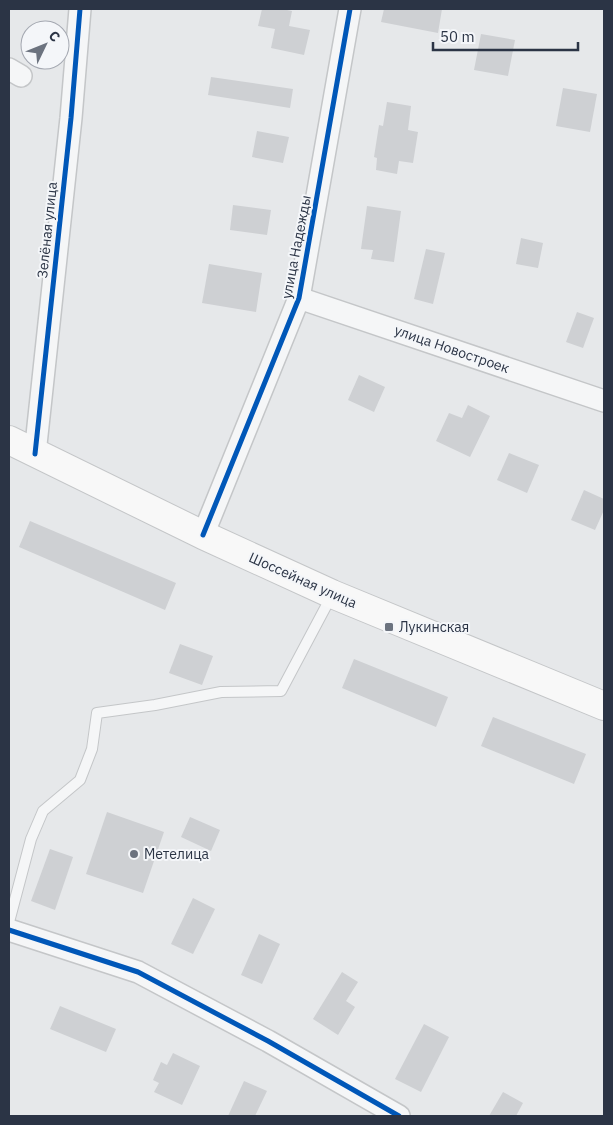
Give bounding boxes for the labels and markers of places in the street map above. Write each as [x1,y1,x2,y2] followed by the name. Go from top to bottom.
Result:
[399,618,469,636] place label: Лукинская
[383,621,395,633] marker: Лукинская
[144,845,210,863] place label: Метелица
[128,848,140,860] marker: Метелица

